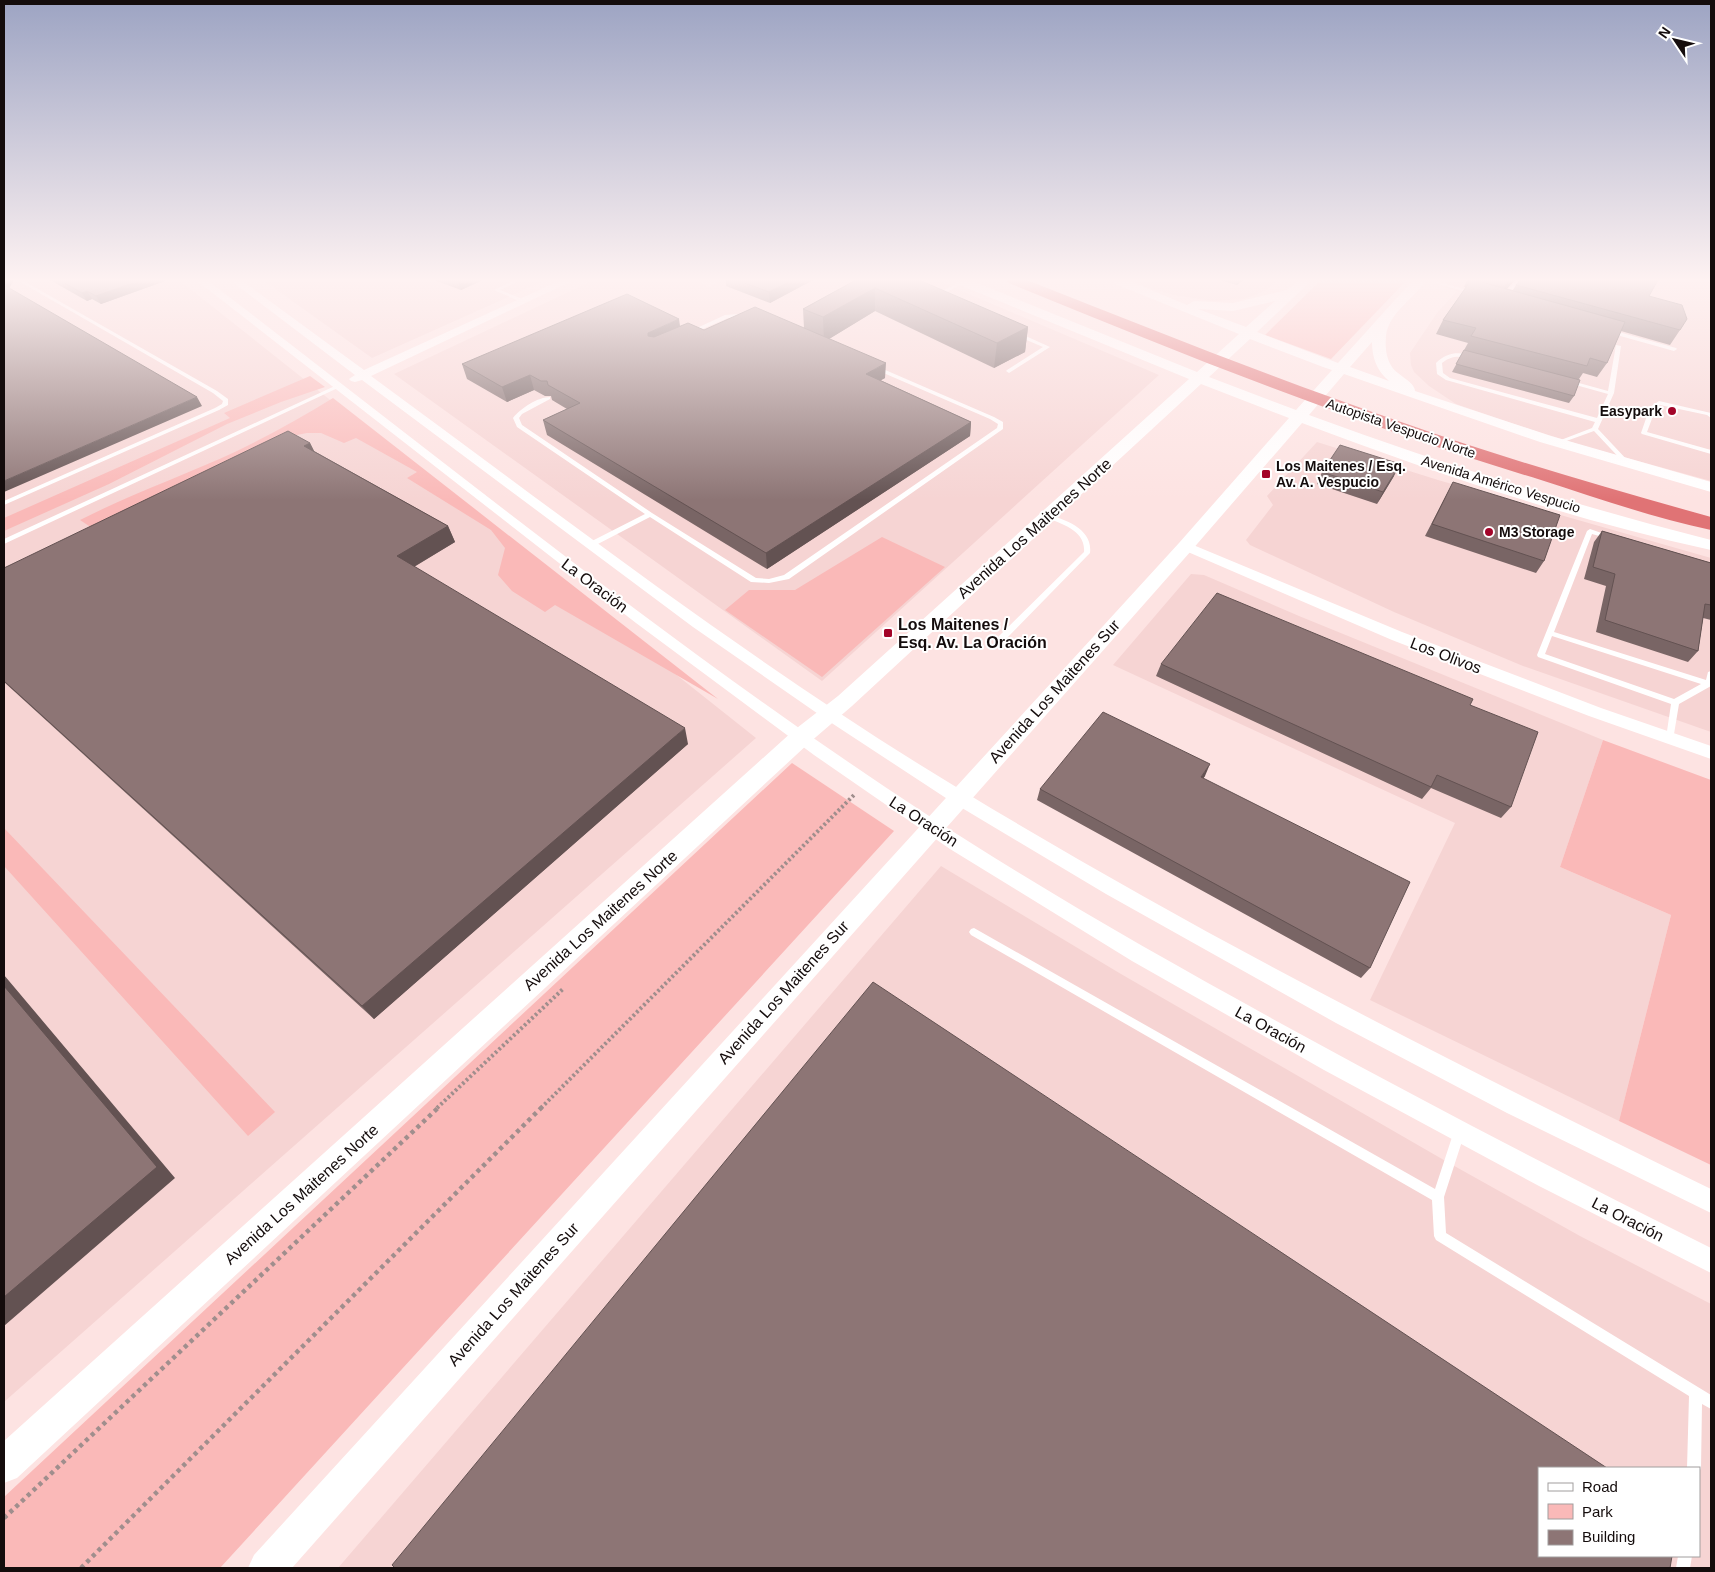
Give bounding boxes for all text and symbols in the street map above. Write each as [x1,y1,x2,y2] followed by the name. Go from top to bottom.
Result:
[1650,15,1700,65] north arrow
[1655,24,1674,41] text: N
[1324,395,1478,461] street label: Autopista Vespucio Norte
[1600,403,1662,419] place label: Easypark
[1666,405,1678,417] marker: Easypark
[1420,452,1583,516] street label: Avenida Américo Vespucio
[954,455,1115,602] street label: Avenida Los Maitenes Norte
[1276,458,1406,490] place label: Los Maitenes / Esq. Av. A. Vespucio
[1260,468,1272,480] marker: Los Maitenes / Esq. Av. A. Vespucio
[1499,524,1575,540] place label: M3 Storage
[1483,526,1495,538] marker: M3 Storage
[558,555,631,616] street label: La Oración
[898,616,1047,651] place label: Los Maitenes / Esq. Av. La Oración
[986,616,1124,766] street label: Avenida Los Maitenes Sur
[882,627,894,639] marker: Los Maitenes / Esq. Av. La Oración
[1408,634,1484,677] street label: Los Olivos
[886,793,961,850] street label: La Oración
[520,847,681,994] street label: Avenida Los Maitenes Norte
[715,917,853,1067] street label: Avenida Los Maitenes Sur
[1232,1003,1309,1056] street label: La Oración
[221,1121,382,1268] street label: Avenida Los Maitenes Norte
[1589,1194,1666,1245] street label: La Oración
[445,1219,583,1369] street label: Avenida Los Maitenes Sur
[1538,1467,1700,1557] legend
[1582,1478,1618,1495] text: Road
[1582,1503,1613,1520] text: Park
[1582,1528,1635,1545] text: Building

